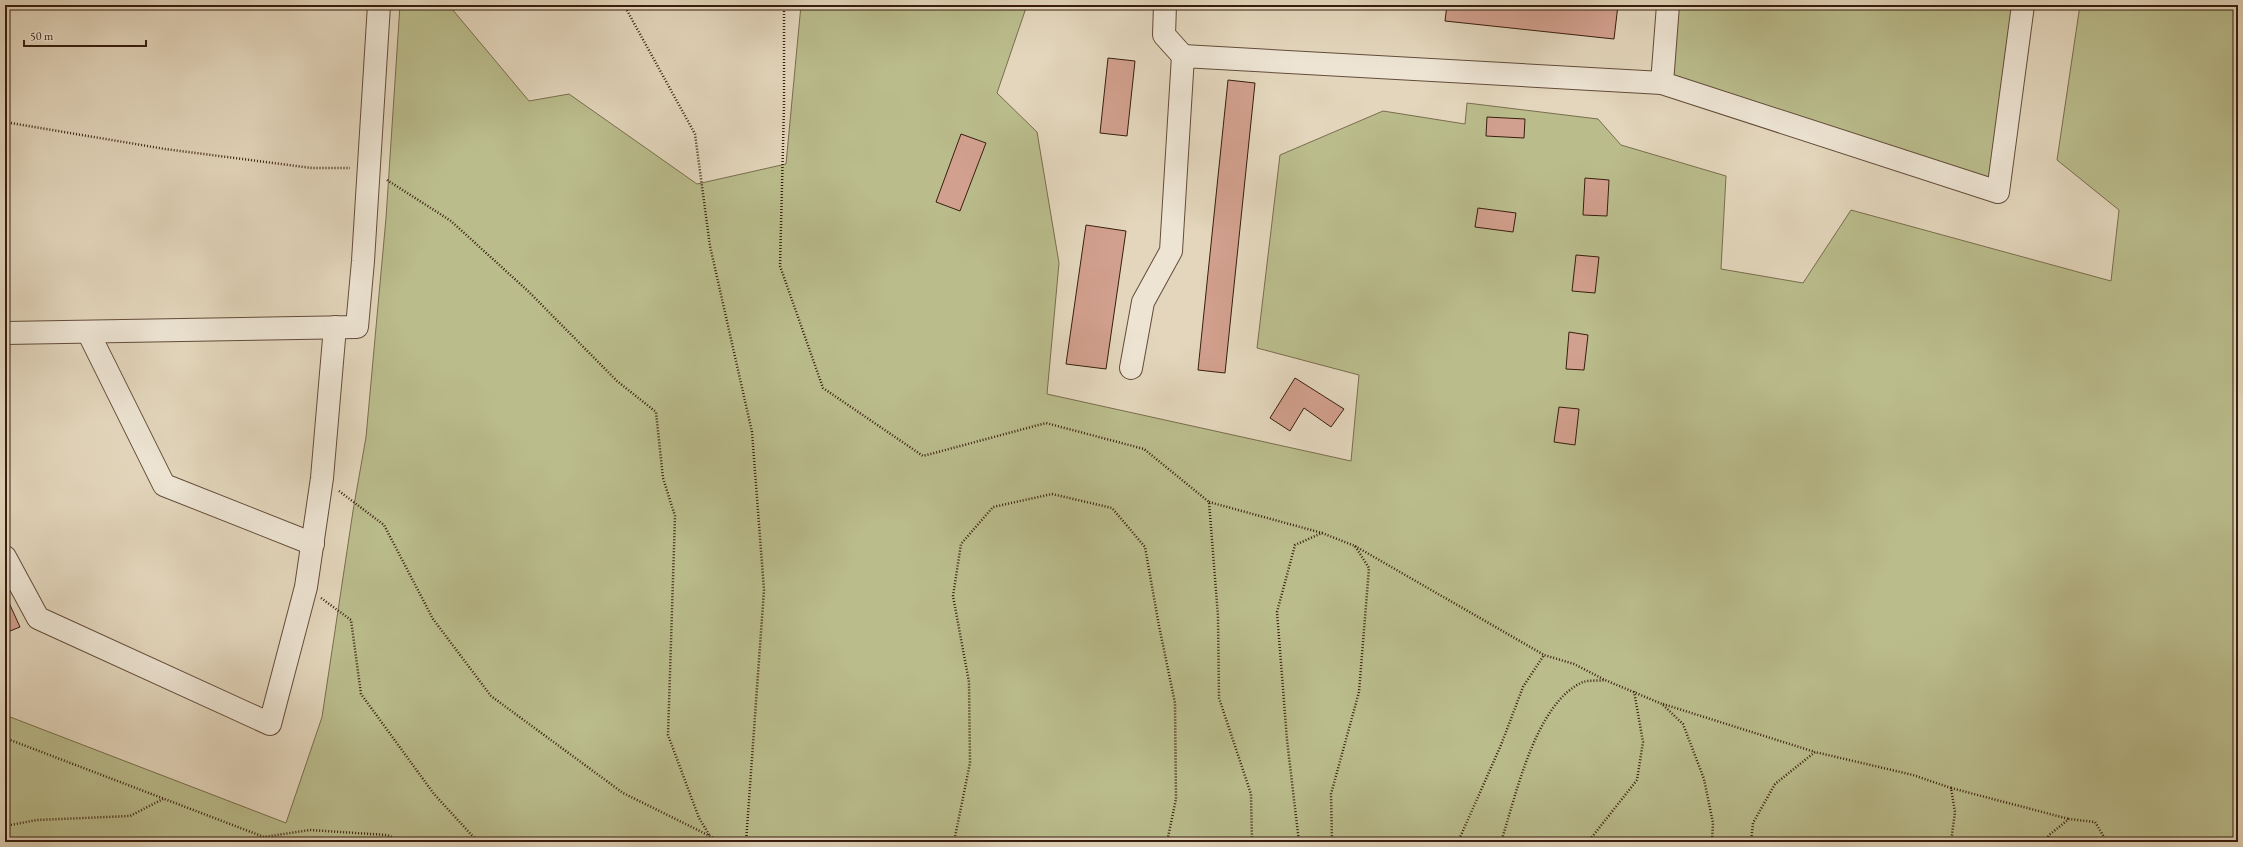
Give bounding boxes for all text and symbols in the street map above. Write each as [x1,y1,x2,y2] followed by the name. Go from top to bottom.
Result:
[24,22,146,48] scale bar
[30,28,54,44] text: 50 m

